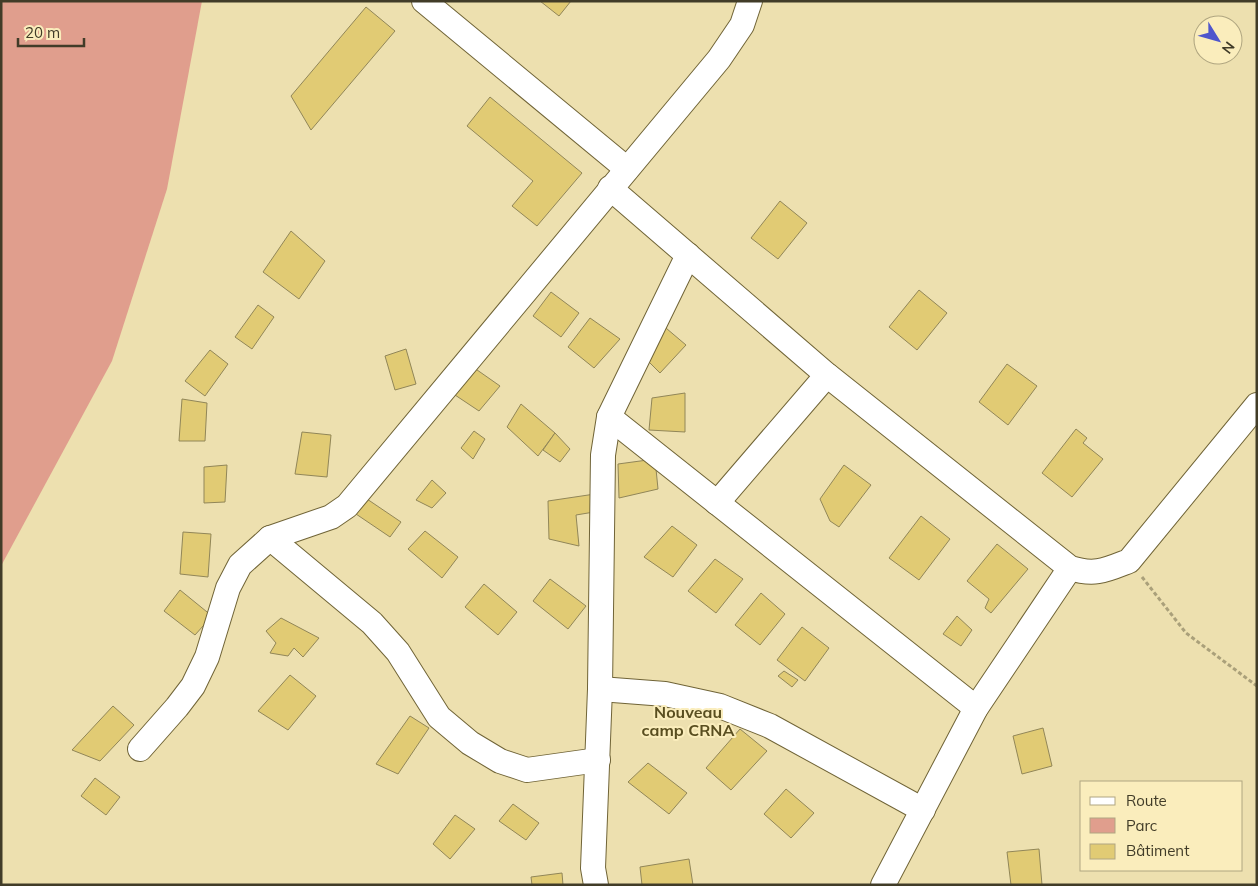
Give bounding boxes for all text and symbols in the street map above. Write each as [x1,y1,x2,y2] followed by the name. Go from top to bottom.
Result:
[18,15,84,47] scale bar
[1193,15,1243,65] north arrow
[25,23,60,42] text: 20 m
[1218,38,1239,57] text: N
[642,702,734,740] district label: Nouveau camp CRNA
[1080,781,1243,871] legend
[1126,791,1167,810] text: Route
[1126,816,1157,835] text: Parc
[1126,841,1189,860] text: Bâtiment

